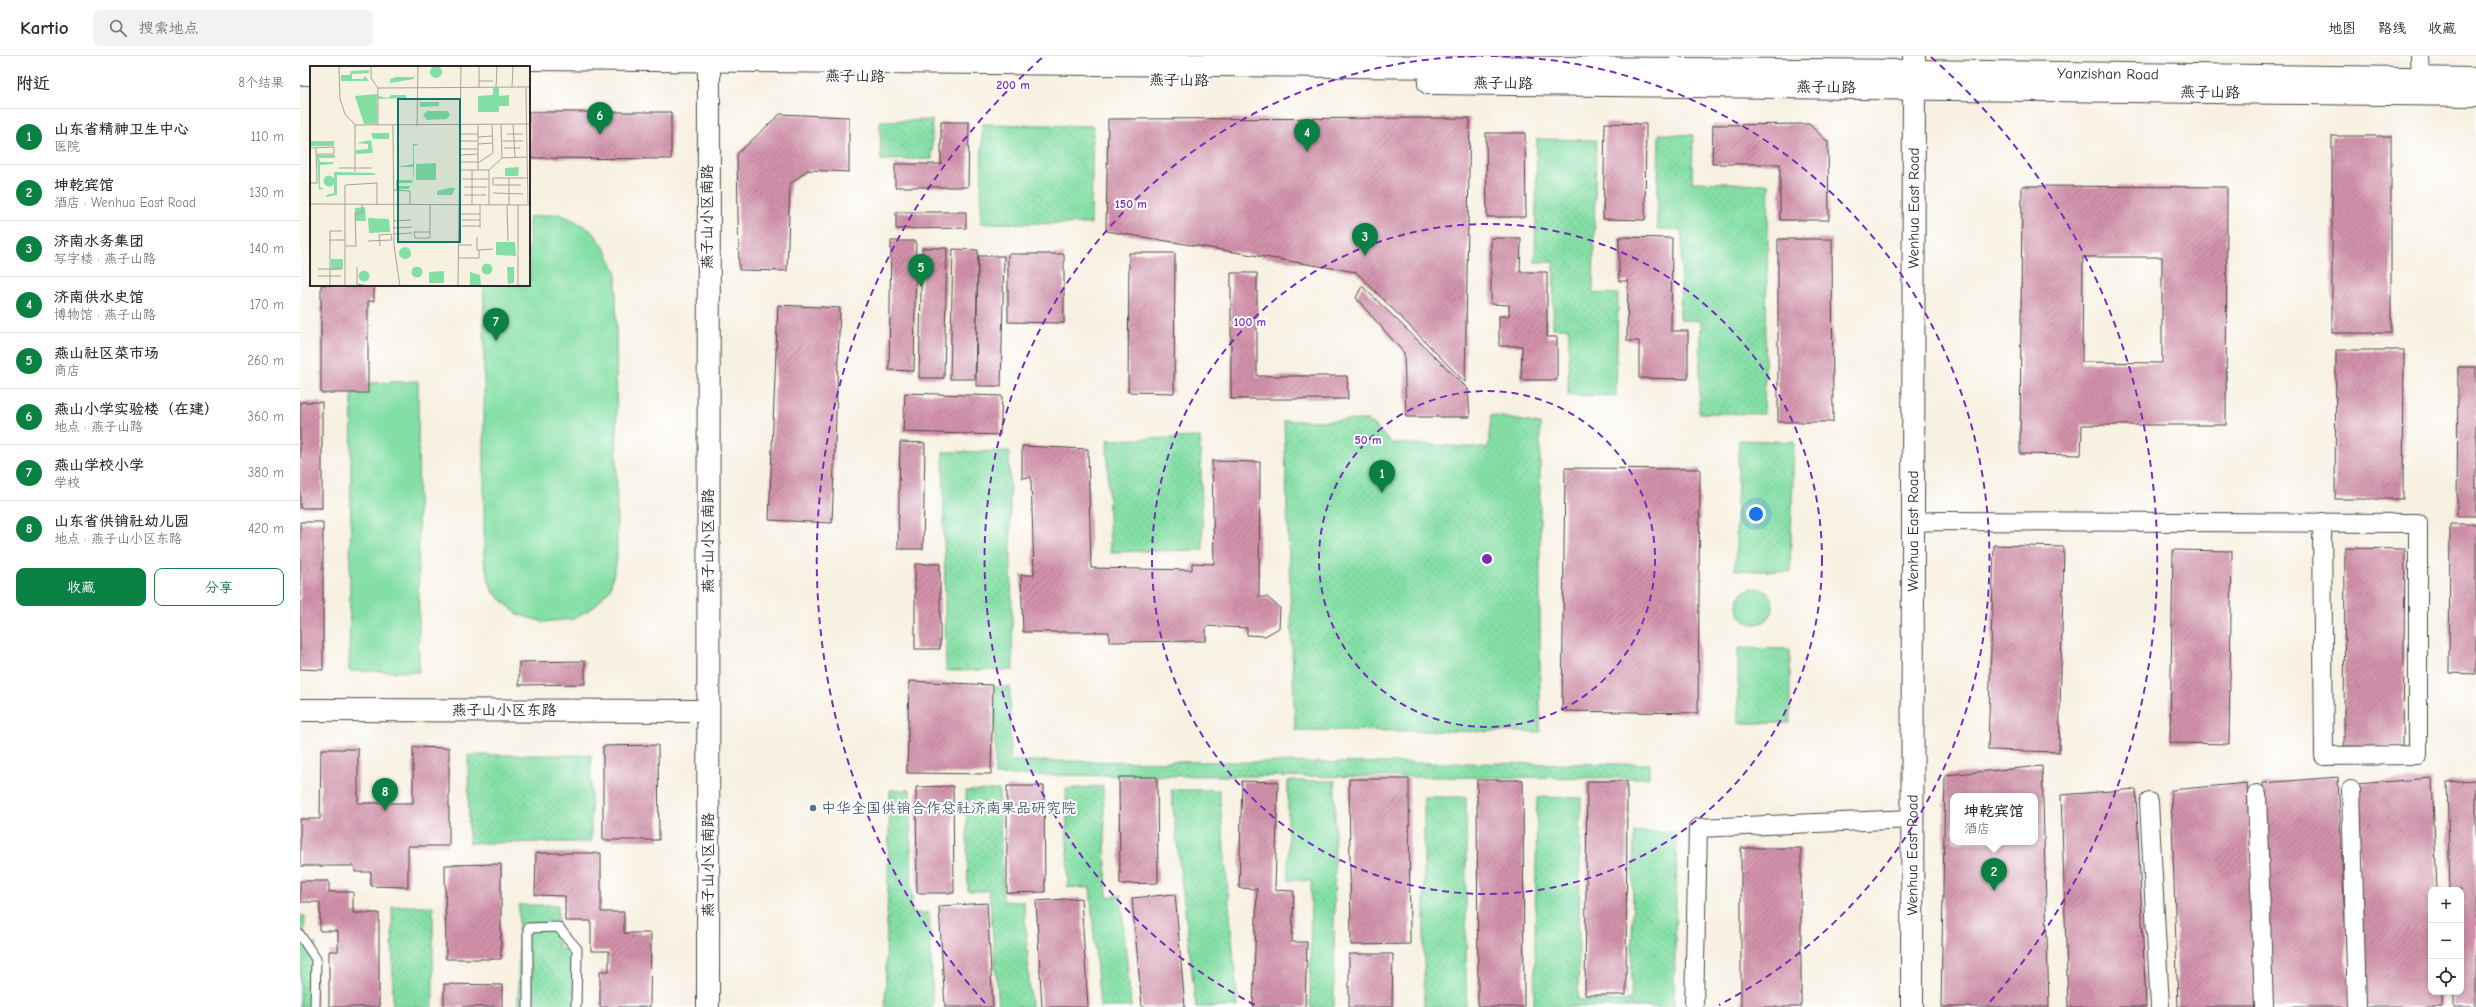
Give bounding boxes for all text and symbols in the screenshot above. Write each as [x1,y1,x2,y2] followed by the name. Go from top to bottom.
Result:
[93,10,373,46] search box
[20,17,69,39] text: Kartio
[107,17,129,39] icon: search
[139,19,199,37] text: 搜索地点
[2328,20,2356,37] text: 地图
[2378,20,2406,37] text: 路线
[2428,20,2456,37] text: 收藏
[2057,64,2159,83] street label: Yanzishan Road
[310,66,530,286] inset map
[825,66,885,86] street label: 燕子山路
[1149,70,1209,90] street label: 燕子山路
[1473,73,1533,93] street label: 燕子山路
[16,74,50,93] text: 附近
[238,75,284,90] text: 8个结果
[1796,77,1856,97] street label: 燕子山路
[996,78,1030,92] text: 200 m
[2180,82,2240,102] street label: 燕子山路
[587,102,613,135] pin: 6
[1294,119,1320,152] pin: 4
[54,120,189,138] text: 山东省精神卫生中心
[26,129,32,144] text: 1
[251,129,284,144] text: 110 m
[54,139,80,154] text: 医院
[1905,147,1923,269] street label: Wenhua East Road
[698,164,716,270] street label: 燕子山小区南路
[54,176,114,194] text: 坤乾宾馆
[26,185,32,200] text: 2
[249,185,284,200] text: 130 m
[54,195,196,210] text: 酒店 · Wenhua East Road
[1115,197,1147,211] text: 150 m
[1352,223,1378,256] pin: 3
[54,232,144,250] text: 济南水务集团
[26,241,32,256] text: 3
[250,241,284,256] text: 140 m
[54,251,156,266] text: 写字楼 · 燕子山路
[908,254,934,287] pin: 5
[54,288,144,306] text: 济南供水史馆
[26,297,32,312] text: 4
[250,297,284,312] text: 170 m
[54,307,156,322] text: 博物馆 · 燕子山路
[483,308,509,341] pin: 7
[1234,315,1266,329] text: 100 m
[54,344,159,362] text: 燕山社区菜市场
[26,353,32,368] text: 5
[247,353,284,368] text: 260 m
[54,363,80,378] text: 商店
[54,400,219,418] text: 燕山小学实验楼（在建）
[26,409,32,424] text: 6
[247,409,284,424] text: 360 m
[54,419,143,434] text: 地点 · 燕子山路
[1354,433,1382,447] text: 50 m
[54,456,144,474] text: 燕山学校小学
[1369,460,1395,493] pin: 1
[26,465,32,480] text: 7
[248,465,284,480] text: 380 m
[1904,470,1922,592] street label: Wenhua East Road
[54,475,80,490] text: 学校
[699,488,717,594] street label: 燕子山小区南路
[1746,504,1766,524] your location
[54,512,189,530] text: 山东省供销社幼儿园
[26,521,32,536] text: 8
[248,521,284,536] text: 420 m
[54,531,182,546] text: 地点 · 燕子山小区东路
[1480,552,1494,566] centre of rings
[16,568,146,606] button: 收藏
[154,568,284,606] button: 分享
[451,701,557,719] street label: 燕子山小区东路
[372,778,398,811] pin: 8
[1950,793,2038,845] popup
[1903,794,1921,916] street label: Wenhua East Road
[821,799,1076,817] place label: 中华全国供销合作总社济南果品研究院
[1964,802,2024,820] text: 坤乾宾馆
[808,803,818,813] marker: 中华全国供销合作总社济南果品研究院
[699,812,717,918] street label: 燕子山小区南路
[1964,821,1990,836] text: 酒店
[1981,858,2007,891] pin: 2
[2428,887,2464,995] map controls
[2428,887,2464,923] button: +
[2428,923,2464,959] button: −
[2428,959,2464,995] button: locate

